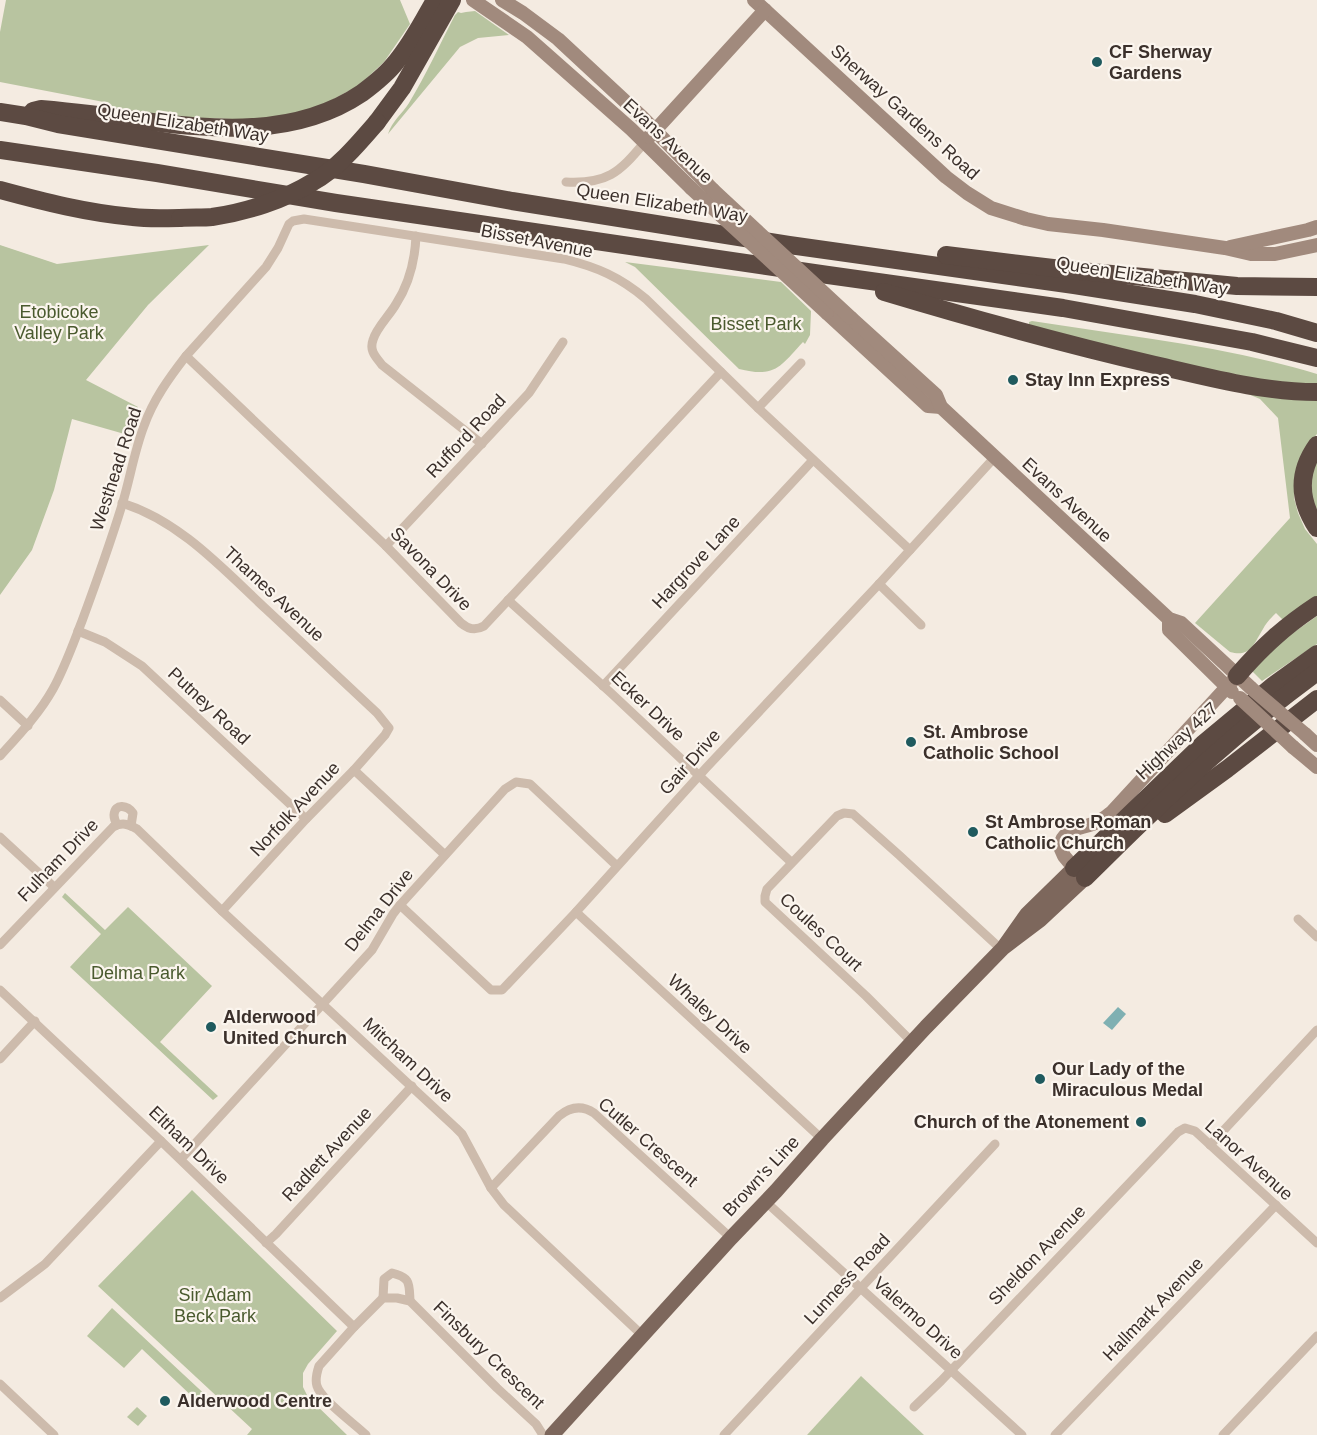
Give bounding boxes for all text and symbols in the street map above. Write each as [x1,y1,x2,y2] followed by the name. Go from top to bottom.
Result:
[827,40,983,184] street label: Sherway Gardens Road
[1109,42,1212,83] place label: CF Sherway Gardens
[1090,55,1104,69] marker: CF Sherway Gardens
[619,95,717,187] street label: Evans Avenue
[96,100,270,146] street label: Queen Elizabeth Way
[575,180,749,226] street label: Queen Elizabeth Way
[479,220,595,262] street label: Bisset Avenue
[1055,253,1229,299] street label: Queen Elizabeth Way
[14,302,105,343] park label: Etobicoke Valley Park
[710,314,803,334] park label: Bisset Park
[1025,370,1170,390] place label: Stay Inn Express
[1006,373,1020,387] marker: Stay Inn Express
[422,390,510,482] street label: Rufford Road
[87,405,145,533] street label: Westhead Road
[1018,454,1116,546] street label: Evans Avenue
[648,512,744,612] street label: Hargrove Lane
[386,523,476,615] street label: Savona Drive
[220,542,328,646] street label: Thames Avenue
[164,663,254,749] street label: Putney Road
[607,667,689,745] street label: Ecker Drive
[1132,698,1222,784] street label: Highway 427
[923,722,1059,763] place label: St. Ambrose Catholic School
[655,725,725,799] street label: Gair Drive
[904,735,918,749] marker: St. Ambrose Catholic School
[246,758,344,860] street label: Norfolk Avenue
[985,812,1151,853] place label: St Ambrose Roman Catholic Church
[14,815,102,905] street label: Fulham Drive
[966,825,980,839] marker: St Ambrose Roman Catholic Church
[341,865,417,955] street label: Delma Drive
[776,889,866,975] street label: Coules Court
[91,963,186,983] park label: Delma Park
[664,970,756,1058] street label: Whaley Drive
[223,1007,347,1048] place label: Alderwood United Church
[359,1013,457,1107] street label: Mitcham Drive
[204,1020,218,1034] marker: Alderwood United Church
[1052,1059,1203,1100] place label: Our Lady of the Miraculous Medal
[1033,1072,1047,1086] marker: Our Lady of the Miraculous Medal
[594,1093,702,1191] street label: Cutler Crescent
[145,1102,233,1188] street label: Eltham Drive
[278,1103,376,1205] street label: Radlett Avenue
[914,1112,1129,1132] place label: Church of the Atonement
[1134,1115,1148,1129] marker: Church of the Atonement
[1201,1116,1297,1204] street label: Lanor Avenue
[719,1132,803,1220] street label: Brown's Line
[984,1201,1090,1309] street label: Sheldon Avenue
[800,1230,894,1328] street label: Lunness Road
[1099,1253,1207,1365] street label: Hallmark Avenue
[869,1273,967,1363] street label: Valermo Drive
[174,1285,257,1326] park label: Sir Adam Beck Park
[430,1297,548,1413] street label: Finsbury Crescent
[177,1391,332,1411] place label: Alderwood Centre
[158,1394,172,1408] marker: Alderwood Centre

